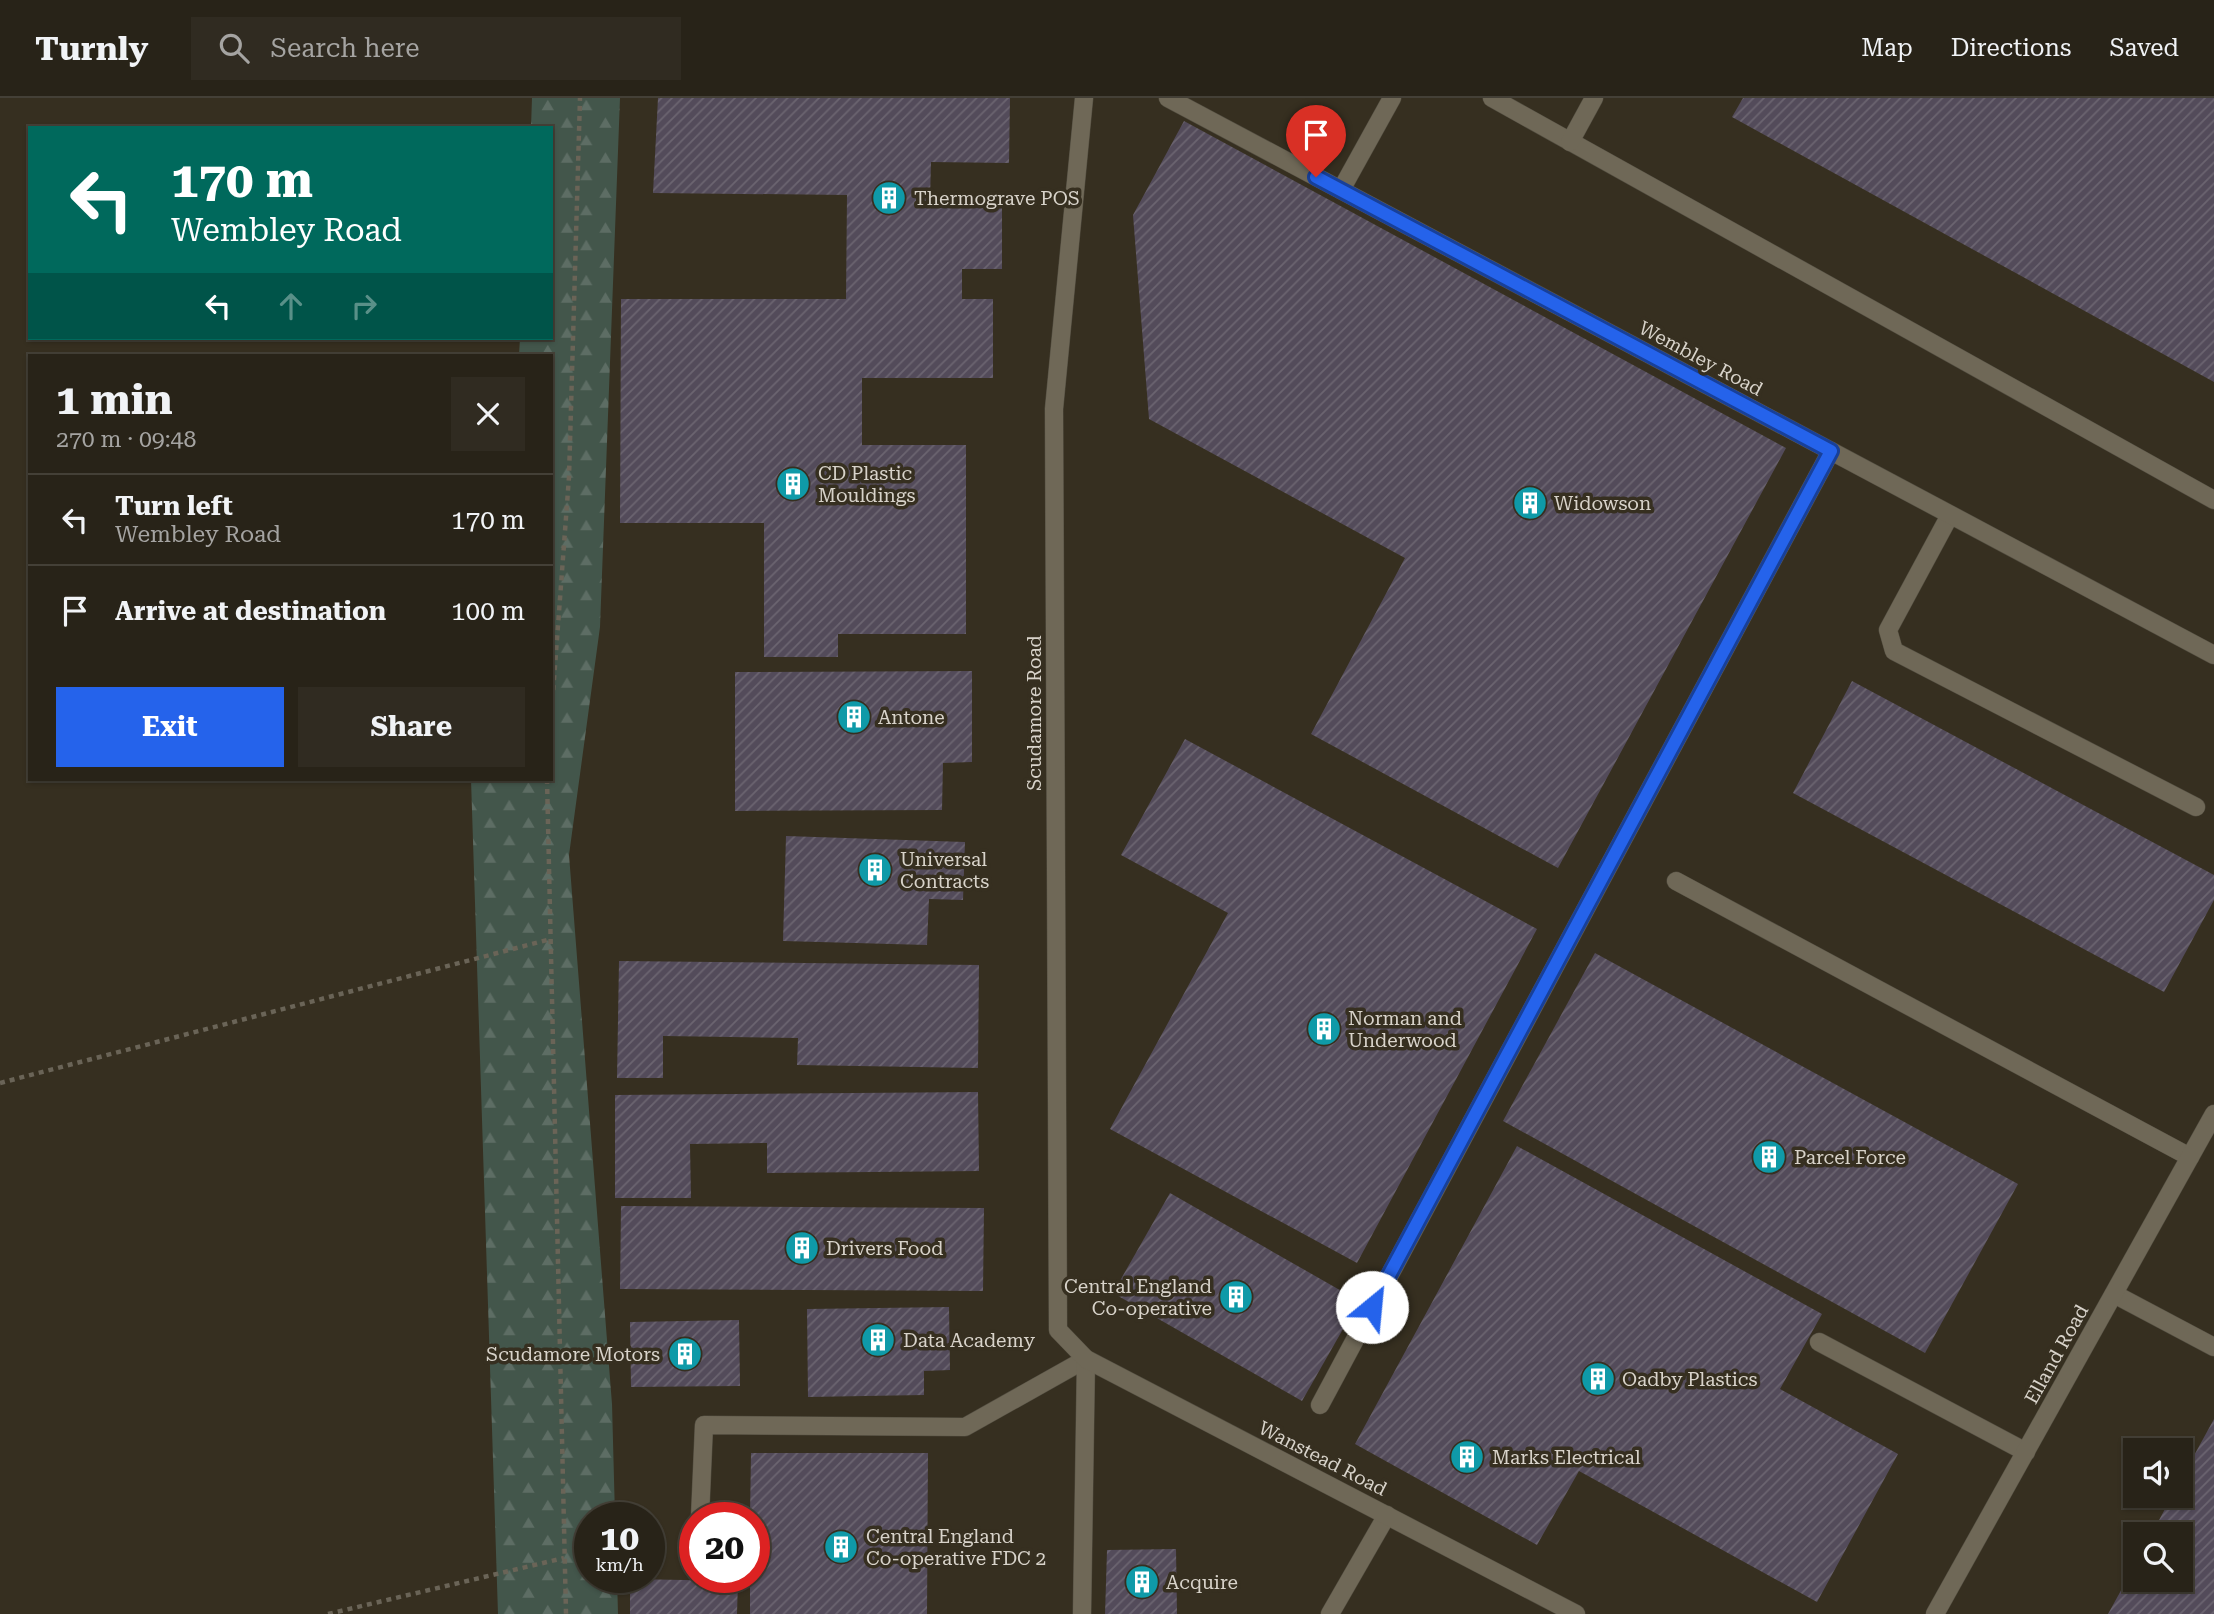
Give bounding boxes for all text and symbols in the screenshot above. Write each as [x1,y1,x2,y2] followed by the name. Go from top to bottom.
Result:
[191,17,681,80] search box
[35,29,149,68] text: Turnly
[215,29,253,67] icon: search
[271,33,419,63] text: Search here
[1861,34,1913,62] text: Map
[1951,34,2071,62] text: Directions
[2109,34,2179,62] text: Saved
[1286,105,1346,177] pin
[1297,116,1335,154] icon: arrive
[171,152,313,209] text: 170 m
[56,154,147,245] icon: left
[870,179,908,217] building icon: Thermograve POS
[914,187,1080,210] place label: Thermograve POS
[171,211,402,249] text: Wembley Road
[199,287,237,325] icon: left
[272,287,310,325] icon: ahead
[345,287,383,325] icon: right
[1635,316,1767,401] street label: Wembley Road
[56,375,173,424] text: 1 min
[451,377,525,451] button: close
[56,426,196,453] text: 270 m · 09:48
[818,462,916,507] place label: CD Plastic Mouldings
[774,465,812,503] building icon: CD Plastic Mouldings
[1511,484,1549,522] building icon: Widowson
[115,491,233,521] text: Turn left
[1554,492,1651,515] place label: Widowson
[56,501,94,539] icon: left
[451,505,525,535] text: 170 m
[115,521,281,548] text: Wembley Road
[56,592,94,630] icon: arrive
[115,596,386,626] text: Arrive at destination
[451,596,525,626] text: 100 m
[1023,635,1046,791] street label: Scudamore Road
[56,687,284,767] button: Exit
[298,687,525,767] button: Share
[835,698,873,736] building icon: Antone
[878,706,945,729] place label: Antone
[900,848,989,893] place label: Universal Contracts
[856,851,894,889] building icon: Universal Contracts
[1348,1007,1462,1052] place label: Norman and Underwood
[1305,1010,1343,1048] building icon: Norman and Underwood
[1750,1138,1788,1176] building icon: Parcel Force
[1794,1146,1906,1169] place label: Parcel Force
[783,1229,821,1267] building icon: Drivers Food
[826,1237,943,1260] place label: Drivers Food
[1335,1270,1409,1344] position arrow
[1064,1275,1212,1320] place label: Central England Co-operative
[1217,1278,1255,1316] building icon: Central England Co-operative
[2020,1300,2093,1408] street label: Elland Road
[859,1321,897,1359] building icon: Data Academy
[903,1329,1036,1352] place label: Data Academy
[666,1335,704,1373] building icon: Scudamore Motors
[486,1343,660,1366] place label: Scudamore Motors
[1579,1360,1617,1398] building icon: Oadby Plastics
[1622,1368,1757,1391] place label: Oadby Plastics
[1255,1416,1391,1501] street label: Wanstead Road
[1448,1438,1486,1476] building icon: Marks Electrical
[2123,1438,2193,1592] map controls
[2123,1438,2193,1508] button: sound
[1492,1446,1641,1469] place label: Marks Electrical
[679,1502,770,1593] speed limit sign: 20
[600,1518,639,1559] text: 10
[2123,1522,2193,1592] button: search
[866,1525,1046,1570] place label: Central England Co-operative FDC 2
[822,1528,860,1566] building icon: Central England Co-operative FDC 2
[595,1554,644,1575] text: km/h
[1123,1563,1161,1601] building icon: Acquire
[1166,1571,1238,1594] place label: Acquire

